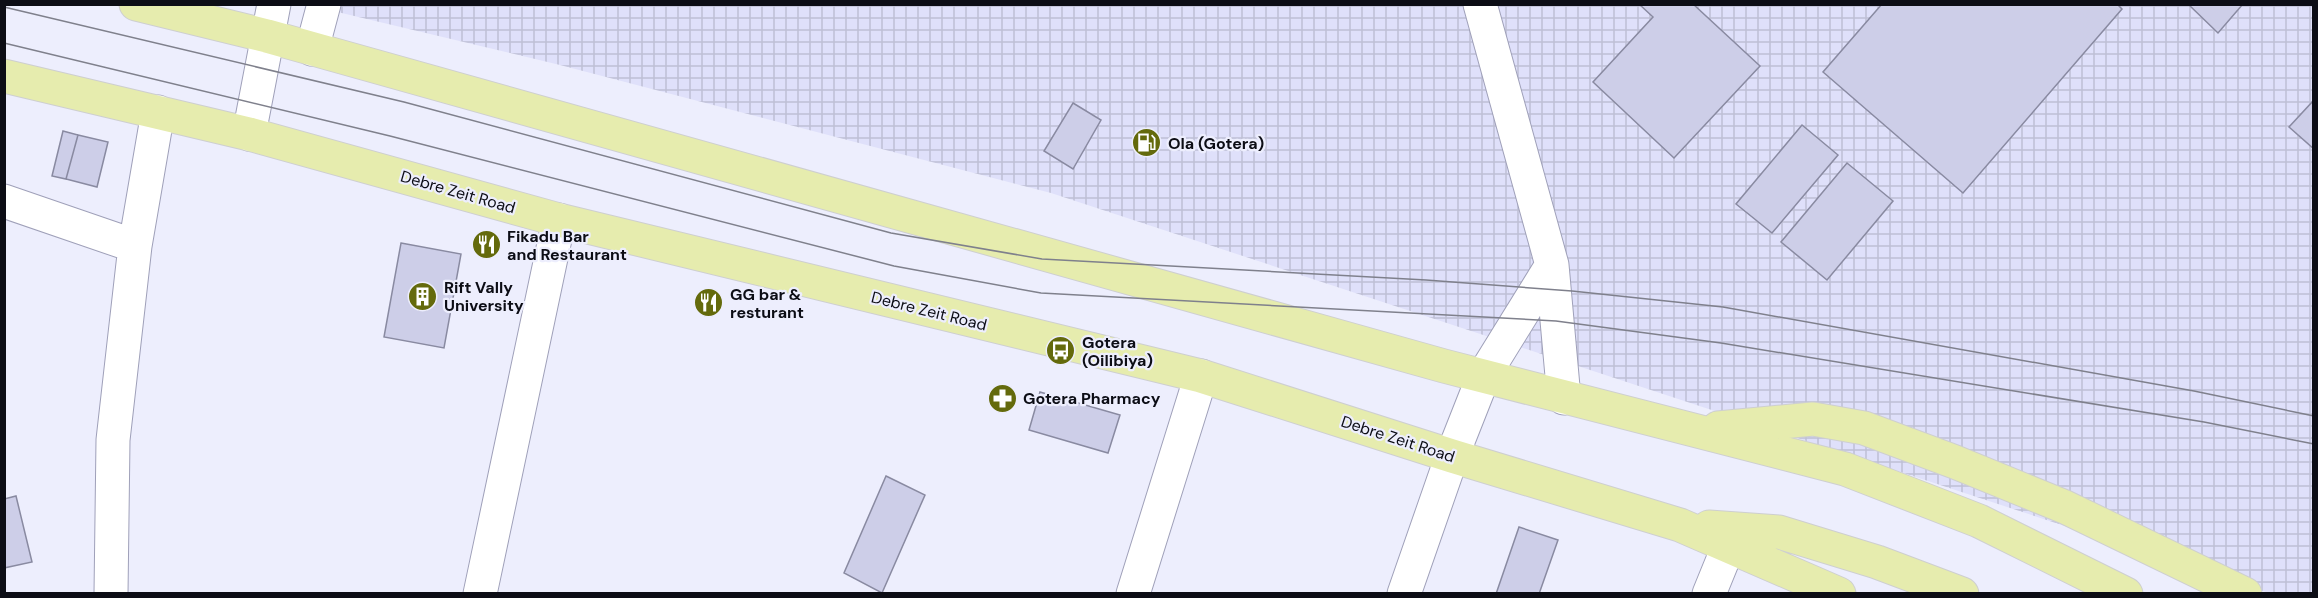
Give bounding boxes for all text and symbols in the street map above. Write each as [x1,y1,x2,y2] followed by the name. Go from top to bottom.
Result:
[1131,127,1163,159] fuel station icon: Ola (Gotera)
[1168,133,1264,154] place label: Ola (Gotera)
[398,166,518,218] street label: Debre Zeit Road
[507,226,627,265] place label: Fikadu Bar and Restaurant
[470,229,502,261] restaurant icon: Fikadu Bar and Restaurant
[444,277,524,316] place label: Rift Vally University
[407,280,439,312] building icon: Rift Vally University
[730,284,804,323] place label: GG bar & resturant
[869,286,989,336] street label: Debre Zeit Road
[693,287,725,319] restaurant icon: GG bar & resturant
[1082,332,1153,371] place label: Gotera (Oilibiya)
[1045,335,1077,367] bus stop icon: Gotera (Oilibiya)
[986,382,1018,414] pharmacy icon: Gotera Pharmacy
[1023,388,1161,409] place label: Gotera Pharmacy
[1338,411,1458,467] street label: Debre Zeit Road

